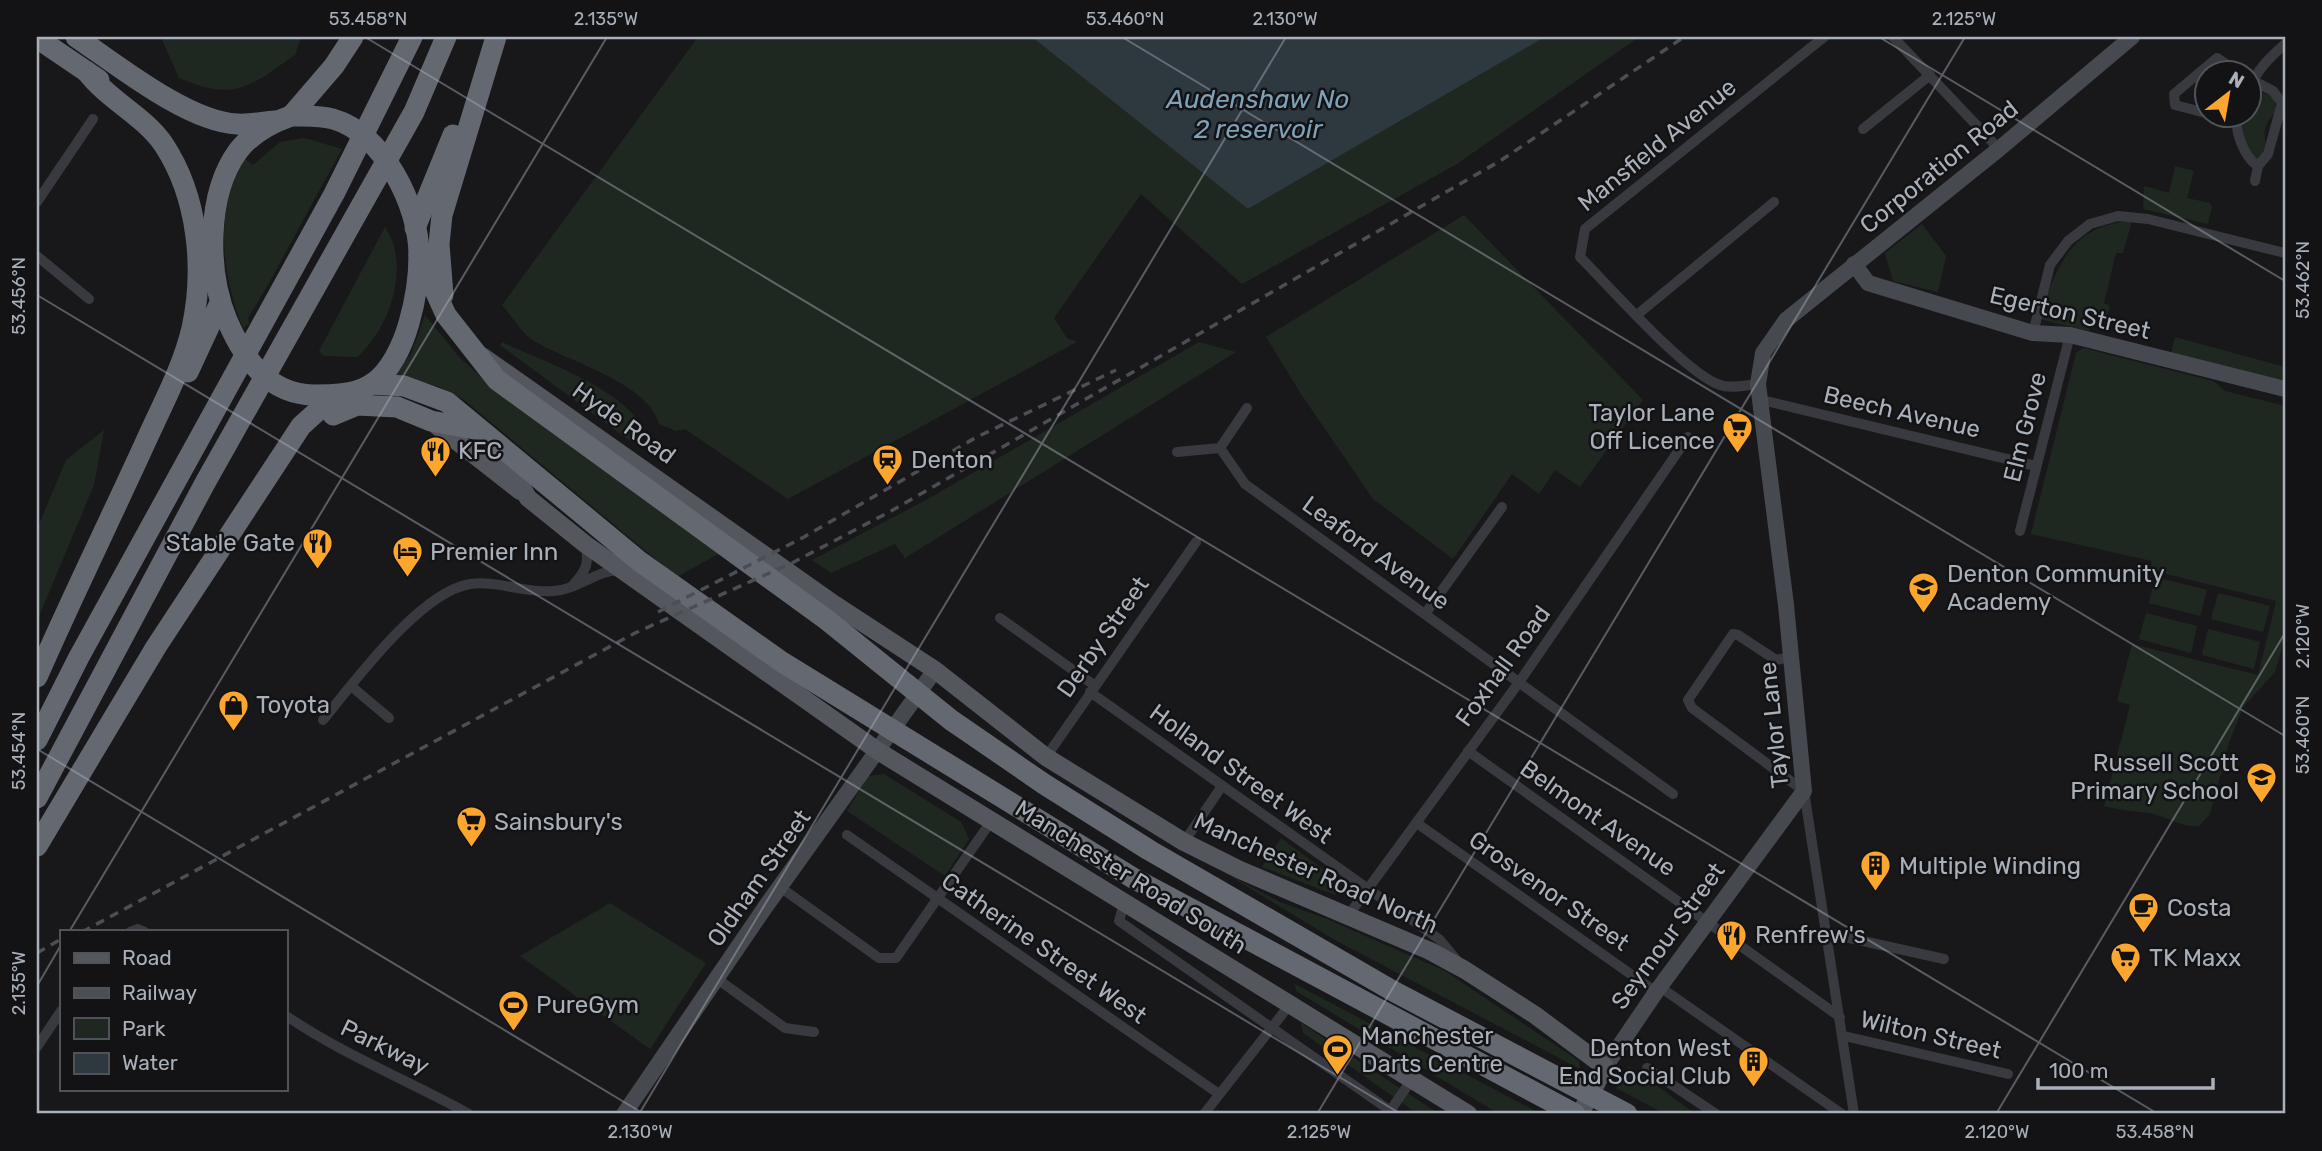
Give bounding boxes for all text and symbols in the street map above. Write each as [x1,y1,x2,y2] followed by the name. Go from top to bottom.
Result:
[329,8,407,30] text: 53.458°N
[574,8,638,30] text: 2.135°W
[1086,8,1164,30] text: 53.460°N
[1252,8,1318,30] text: 2.130°W
[1932,8,1996,30] text: 2.125°W
[2192,60,2262,130] north arrow
[2225,66,2248,93] text: N
[1572,73,1742,217] street label: Mansfield Avenue
[1165,84,1349,145] water label: Audenshaw No 2 reservoir
[1854,95,2024,239] street label: Corporation Road
[2292,241,2314,319] text: 53.462°N
[8,257,30,335] text: 53.456°N
[1987,281,2153,345] street label: Egerton Street
[1998,369,2052,485] street label: Elm Grove
[567,376,681,470] street label: Hyde Road
[1821,380,1983,444] street label: Beech Avenue
[1588,399,1715,455] place label: Taylor Lane Off Licence
[1721,410,1755,454] supermarket icon: Taylor Lane Off Licence
[418,434,452,478] restaurant icon: KFC
[458,437,502,465] place label: KFC
[871,443,905,487] station icon: Denton
[911,446,993,474] place label: Denton
[1297,490,1455,616] street label: Leaford Avenue
[301,526,335,570] restaurant icon: Stable Gate
[166,529,295,557] place label: Stable Gate
[390,535,424,579] hotel icon: Premier Inn
[430,538,558,566] place label: Premier Inn
[1947,560,2165,616] place label: Denton Community Academy
[1051,571,1155,703] street label: Derby Street
[1907,571,1941,615] school or university icon: Denton Community Academy
[1450,600,1556,732] street label: Foxhall Road
[2292,604,2314,669] text: 2.120°W
[1753,661,1795,789] street label: Taylor Lane
[216,688,250,732] shop icon: Toyota
[256,691,330,719] place label: Toyota
[2292,696,2314,774] text: 53.460°N
[1144,698,1338,850] street label: Holland Street West
[8,712,30,790] text: 53.454°N
[2070,749,2239,805] place label: Russell Scott Primary School
[1515,754,1681,882] street label: Belmont Avenue
[2245,760,2279,804] school or university icon: Russell Scott Primary School
[1010,794,1252,960] street label: Manchester Road South
[701,804,817,952] street label: Oldham Street
[454,805,488,849] supermarket icon: Sainsbury's
[1190,807,1442,939] street label: Manchester Road North
[494,808,623,836] place label: Sainsbury's
[1463,825,1635,957] street label: Grosvenor Street
[1859,849,1893,893] building icon: Multiple Winding
[1899,852,2081,880] place label: Multiple Winding
[1605,857,1731,1015] street label: Seymour Street
[936,867,1152,1029] street label: Catherine Street West
[2127,891,2161,935] cafe icon: Costa
[2167,894,2232,922] place label: Costa
[1715,918,1749,962] restaurant icon: Renfrew's
[1755,921,1866,949] place label: Renfrew's
[60,930,287,1092] legend
[2109,941,2143,985] supermarket icon: TK Maxx
[2149,944,2241,972] place label: TK Maxx
[122,945,172,970] text: Road
[8,951,30,1015] text: 2.135°W
[122,980,197,1005] text: Railway
[496,988,530,1032] sports icon: PureGym
[536,991,639,1019] place label: PureGym
[1858,1005,2004,1065] street label: Wilton Street
[336,1014,434,1080] street label: Parkway
[122,1016,166,1041] text: Park
[1361,1022,1503,1078] place label: Manchester Darts Centre
[1321,1033,1355,1077] sports icon: Manchester Darts Centre
[1558,1034,1731,1090] place label: Denton West End Social Club
[1737,1045,1771,1089] building icon: Denton West End Social Club
[2038,1046,2214,1090] scale bar
[122,1050,178,1075] text: Water
[2049,1058,2108,1083] text: 100 m
[607,1121,673,1143] text: 2.130°W
[1287,1121,1351,1143] text: 2.125°W
[1965,1121,2030,1143] text: 2.120°W
[2116,1121,2194,1143] text: 53.458°N

